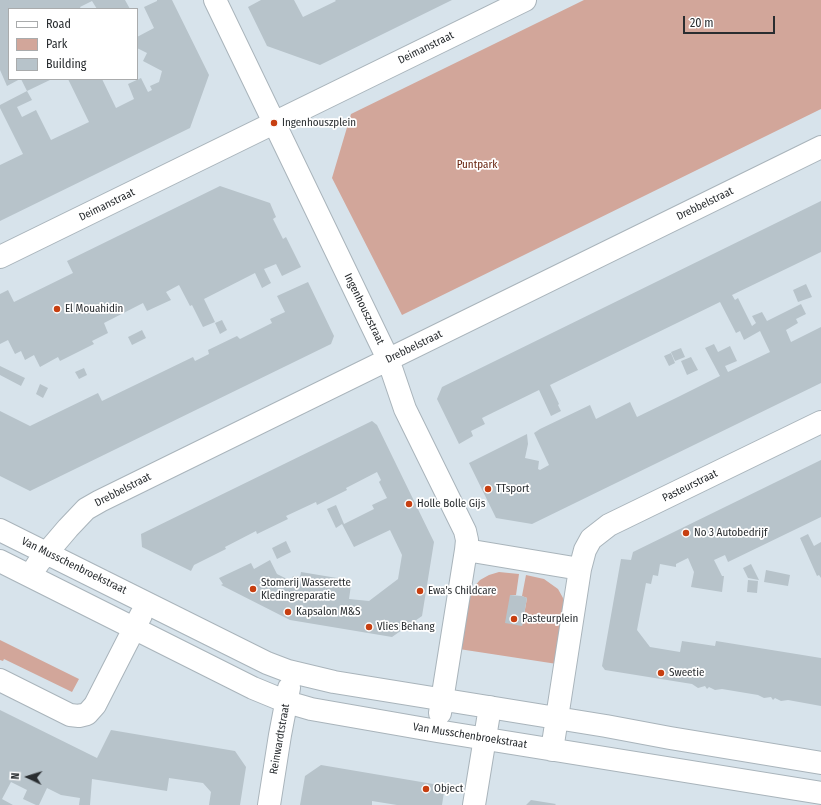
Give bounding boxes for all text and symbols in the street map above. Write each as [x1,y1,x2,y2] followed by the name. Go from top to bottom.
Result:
[8,8,138,80] legend
[685,8,777,34] scale bar
[690,16,714,30] text: 20 m
[46,17,71,31] text: Road
[396,29,456,67] street label: Deimanstraat
[46,37,67,51] text: Park
[46,57,86,71] text: Building
[282,116,356,130] place label: Ingenhouszplein
[269,118,279,128] marker: Ingenhouszplein
[457,158,497,172] park label: Puntpark
[674,185,736,223] street label: Drebbelstraat
[77,186,137,224] street label: Deimanstraat
[341,271,387,347] street label: Ingenhouszstraat
[65,302,123,316] place label: El Mouahidin
[52,304,62,314] marker: El Mouahidin
[383,328,445,366] street label: Drebbelstraat
[660,467,720,505] street label: Pasteurstraat
[93,470,153,510] street label: Drebbelstraat
[496,482,529,496] place label: TTsport
[483,484,493,494] marker: TTsport
[417,497,485,511] place label: Holle Bolle Gijs
[404,499,414,509] marker: Holle Bolle Gijs
[694,526,767,540] place label: No 3 Autobedrijf
[681,528,691,538] marker: No 3 Autobedrijf
[19,535,129,597] street label: Van Musschenbroekstraat
[261,576,351,602] place label: Stomerij Wasserette Kledingreparatie
[248,584,258,594] marker: Stomerij Wasserette Kledingreparatie
[428,584,497,598] place label: Ewa's Childcare
[415,586,425,596] marker: Ewa's Childcare
[296,605,360,619] place label: Kapsalon M&S
[283,607,293,617] marker: Kapsalon M&S
[522,612,578,626] place label: Pasteurplein
[509,614,519,624] marker: Pasteurplein
[377,620,435,634] place label: Vlies Behang
[364,622,374,632] marker: Vlies Behang
[669,666,704,680] place label: Sweetie
[656,668,666,678] marker: Sweetie
[267,703,293,775] street label: Reinwardtstraat
[412,720,528,752] street label: Van Musschenbroekstraat
[8,757,48,797] north arrow
[9,772,22,780] text: N
[434,782,463,796] place label: Object
[421,784,431,794] marker: Object

